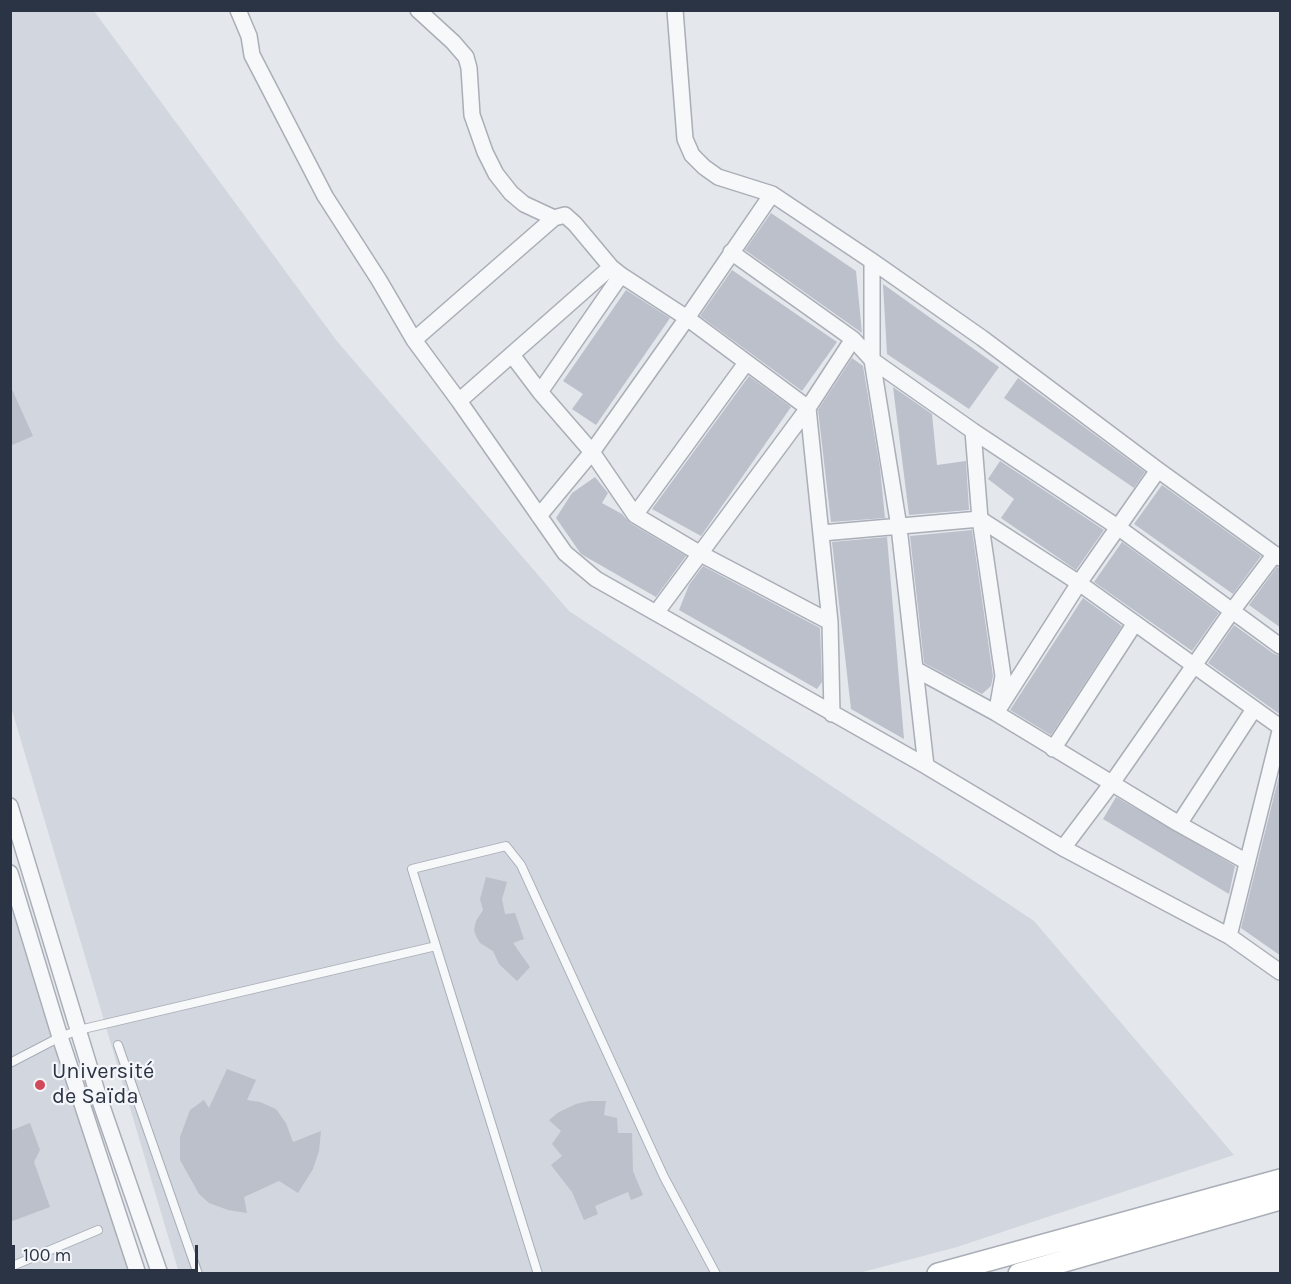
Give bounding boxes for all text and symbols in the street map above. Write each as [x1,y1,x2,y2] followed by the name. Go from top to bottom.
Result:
[52,1059,154,1110] place label: Université de Saïda
[33,1078,47,1092] marker: Université de Saïda
[15,1233,201,1271] scale bar
[23,1244,71,1266] text: 100 m

